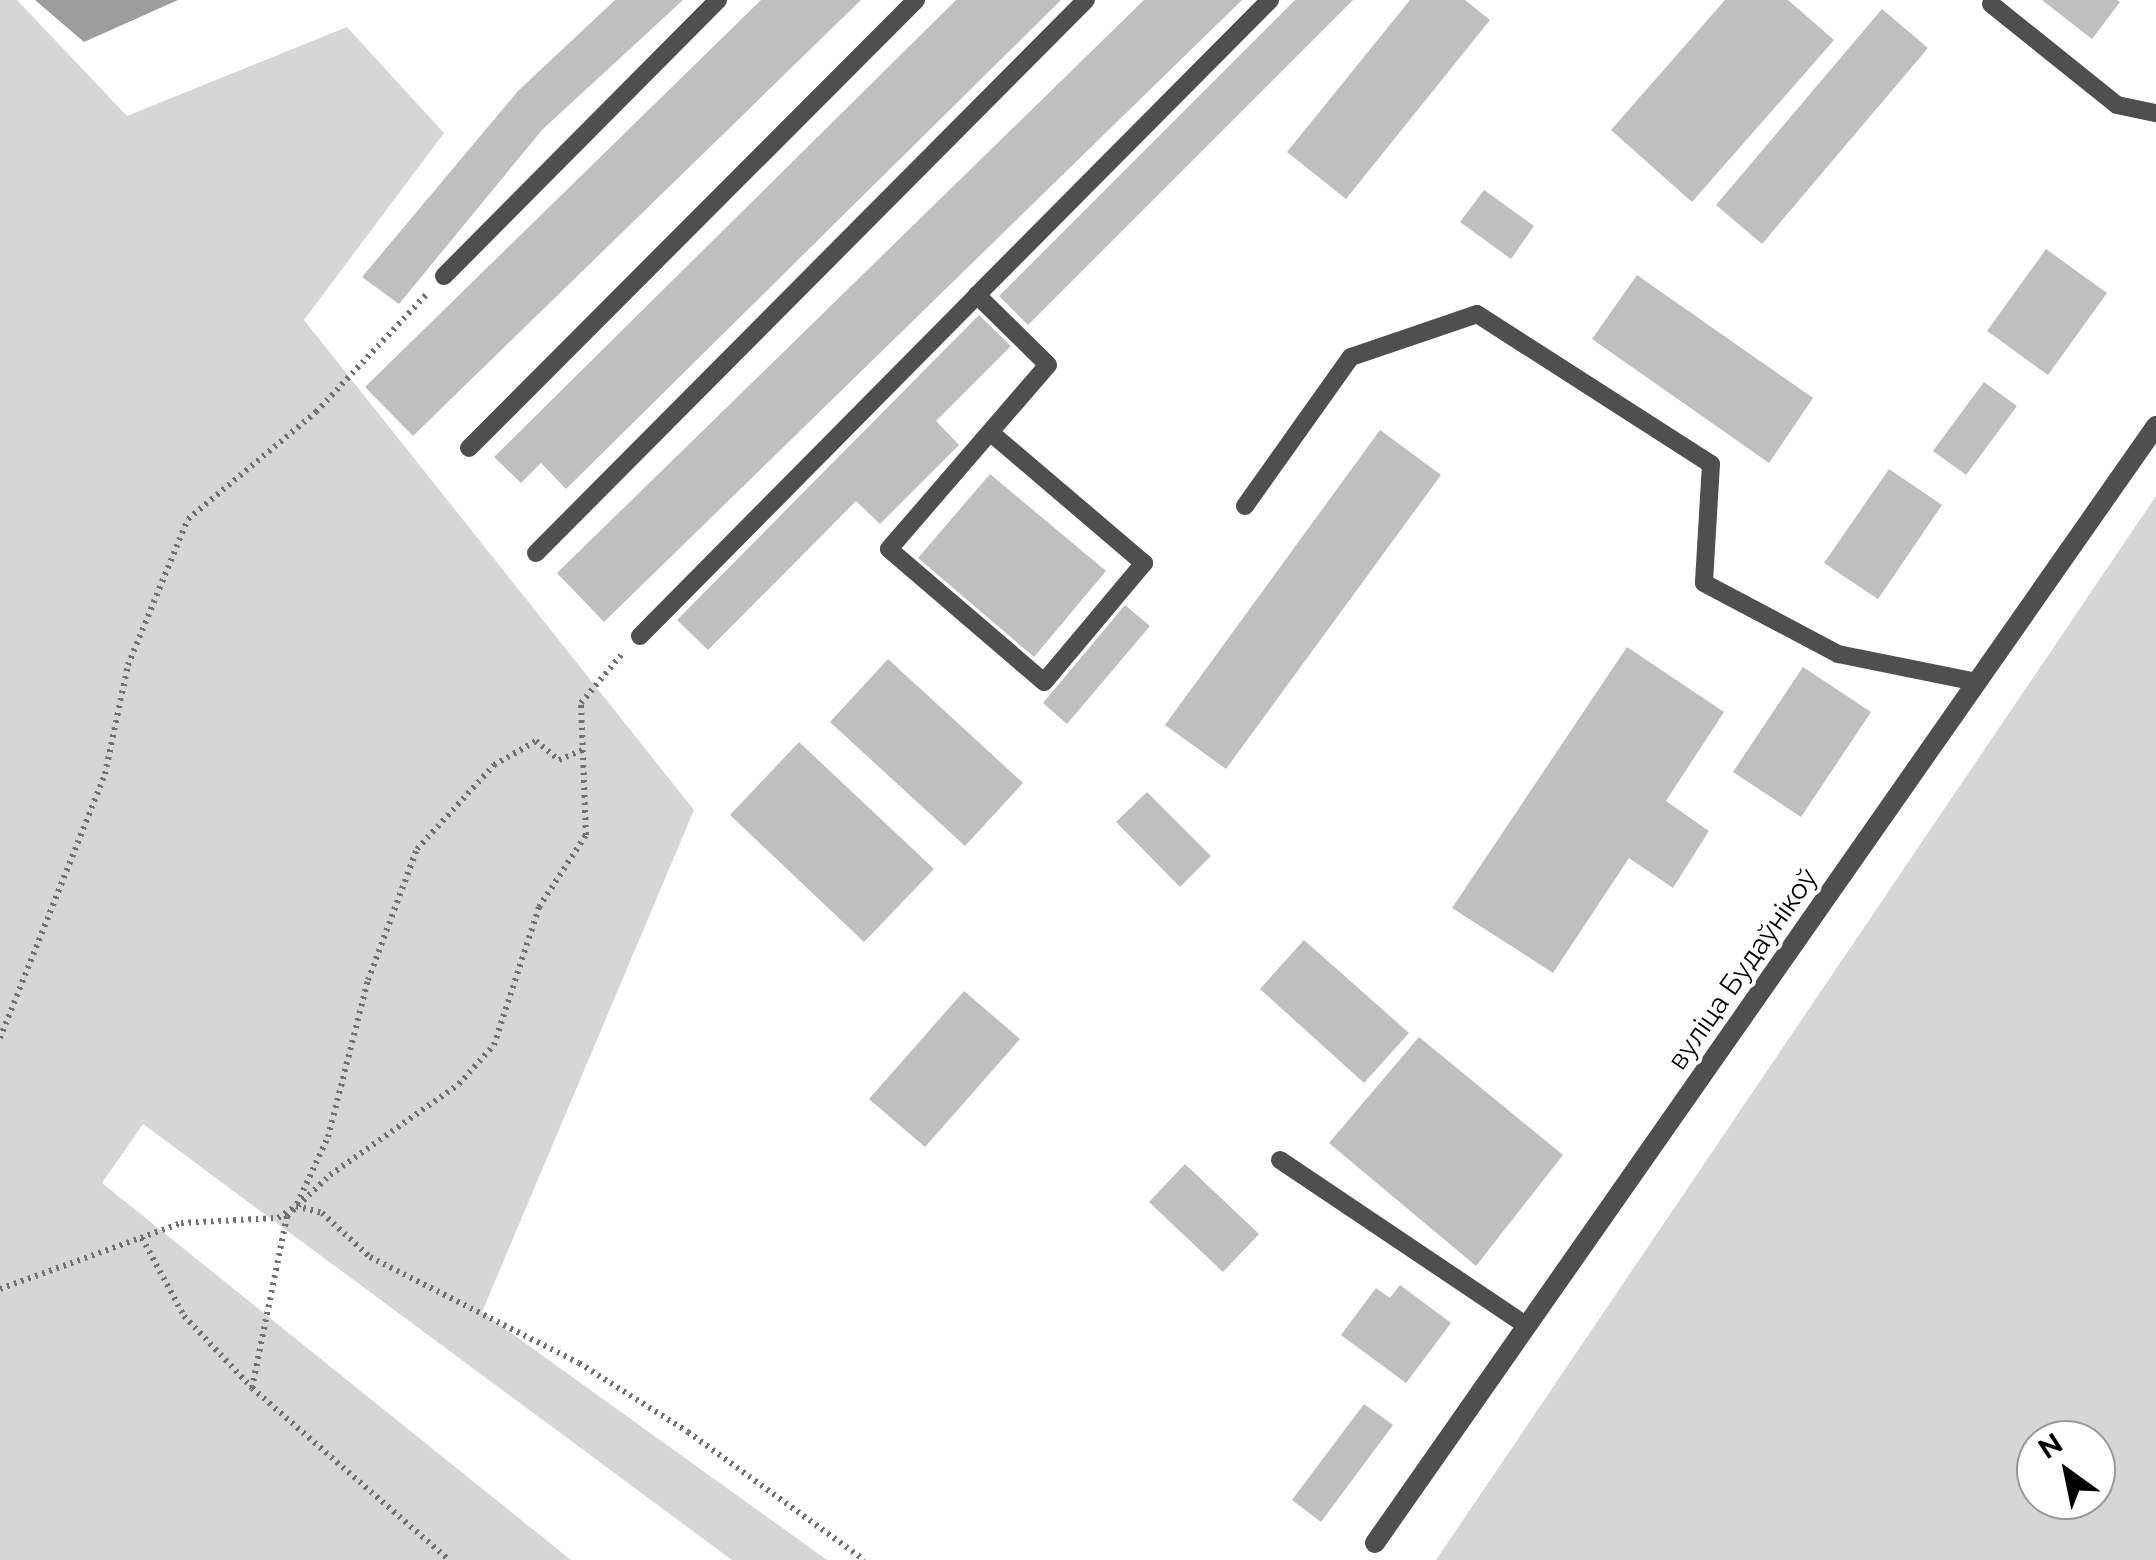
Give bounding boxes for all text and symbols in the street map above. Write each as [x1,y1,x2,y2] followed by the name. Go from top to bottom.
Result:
[1661,862,1825,1076] street label: вуліца Будаўнікоў
[2016,1420,2116,1520] north arrow
[2033,1426,2068,1466] text: N

